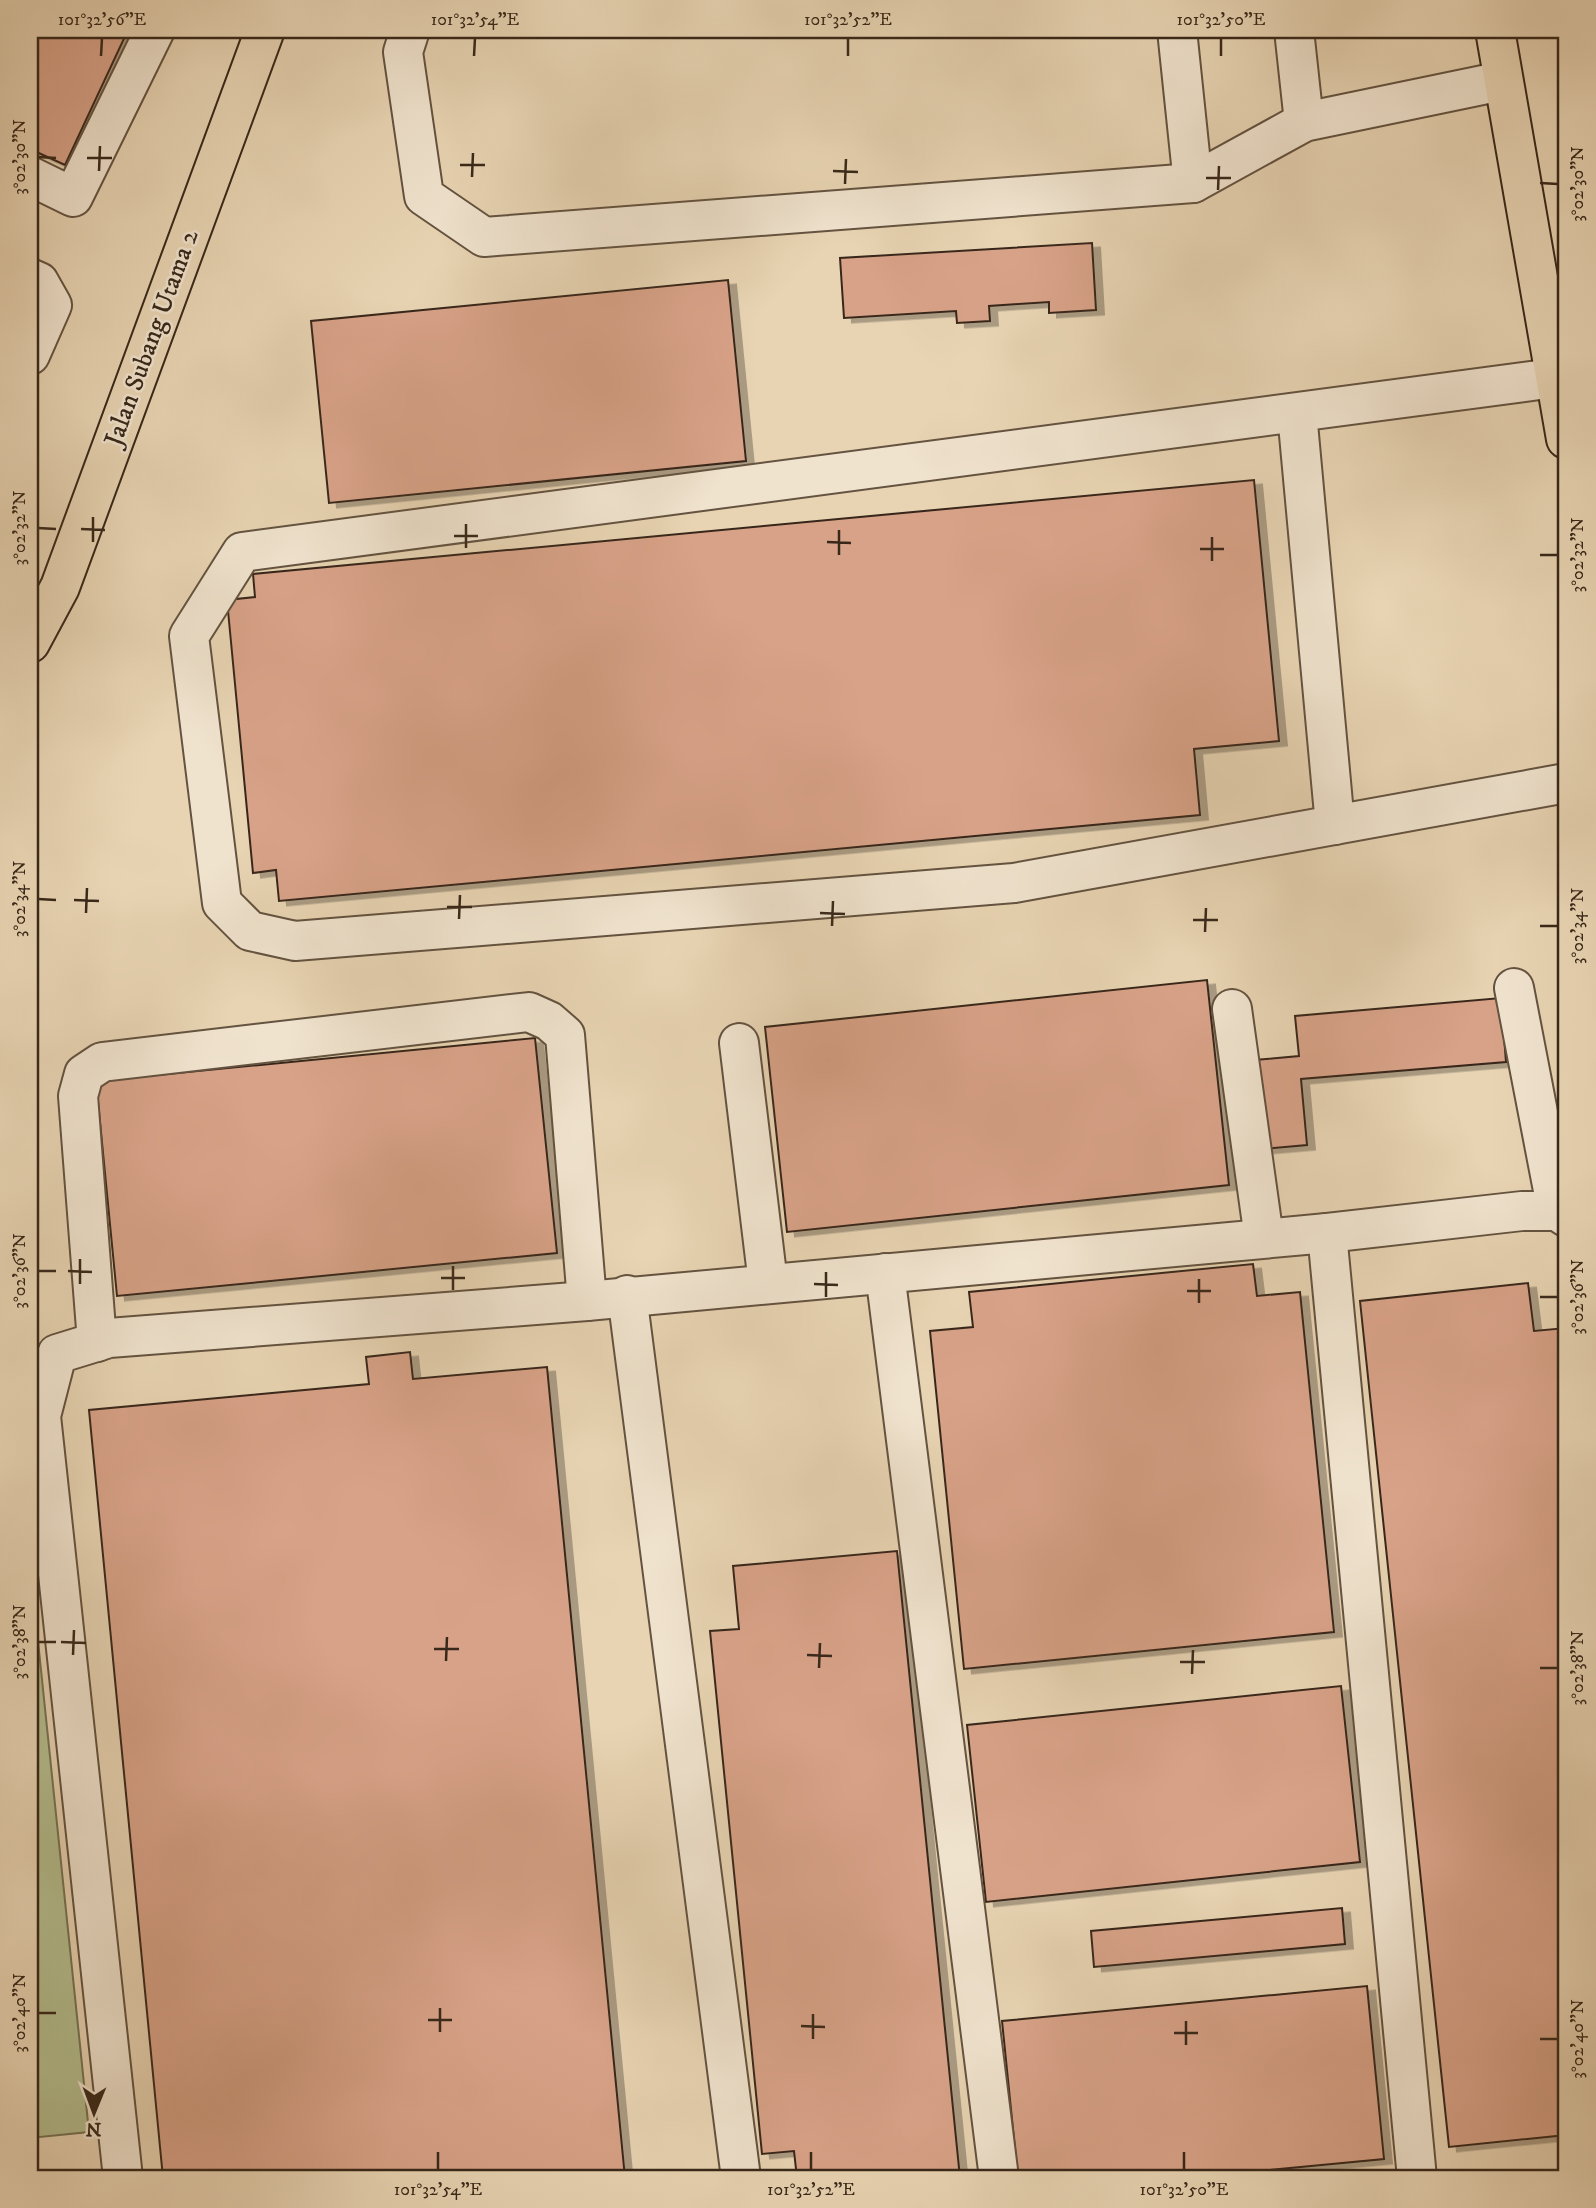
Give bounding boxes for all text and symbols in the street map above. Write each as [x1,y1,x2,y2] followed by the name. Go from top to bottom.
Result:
[58,9,147,31] text: 101°32'56"E
[431,9,520,31] text: 101°32'54"E
[804,9,892,31] text: 101°32'52"E
[1177,9,1266,31] text: 101°32'50"E
[9,119,31,195] text: 3°02'30"N
[1567,146,1589,222] text: 3°02'30"N
[97,225,207,453] street label: Jalan Subang Utama 2
[9,490,31,565] text: 3°02'32"N
[1567,517,1589,592] text: 3°02'32"N
[9,861,31,937] text: 3°02'34"N
[1567,888,1589,964] text: 3°02'34"N
[9,1233,31,1309] text: 3°02'36"N
[1567,1259,1589,1335] text: 3°02'36"N
[9,1604,31,1680] text: 3°02'38"N
[1567,1630,1589,1706] text: 3°02'38"N
[9,1973,31,2053] text: 3°02'40"N
[1567,1999,1589,2079] text: 3°02'40"N
[60,2078,130,2148] north arrow
[85,2117,102,2140] text: N
[394,2179,483,2201] text: 101°32'54"E
[767,2179,855,2201] text: 101°32'52"E
[1140,2179,1229,2201] text: 101°32'50"E

